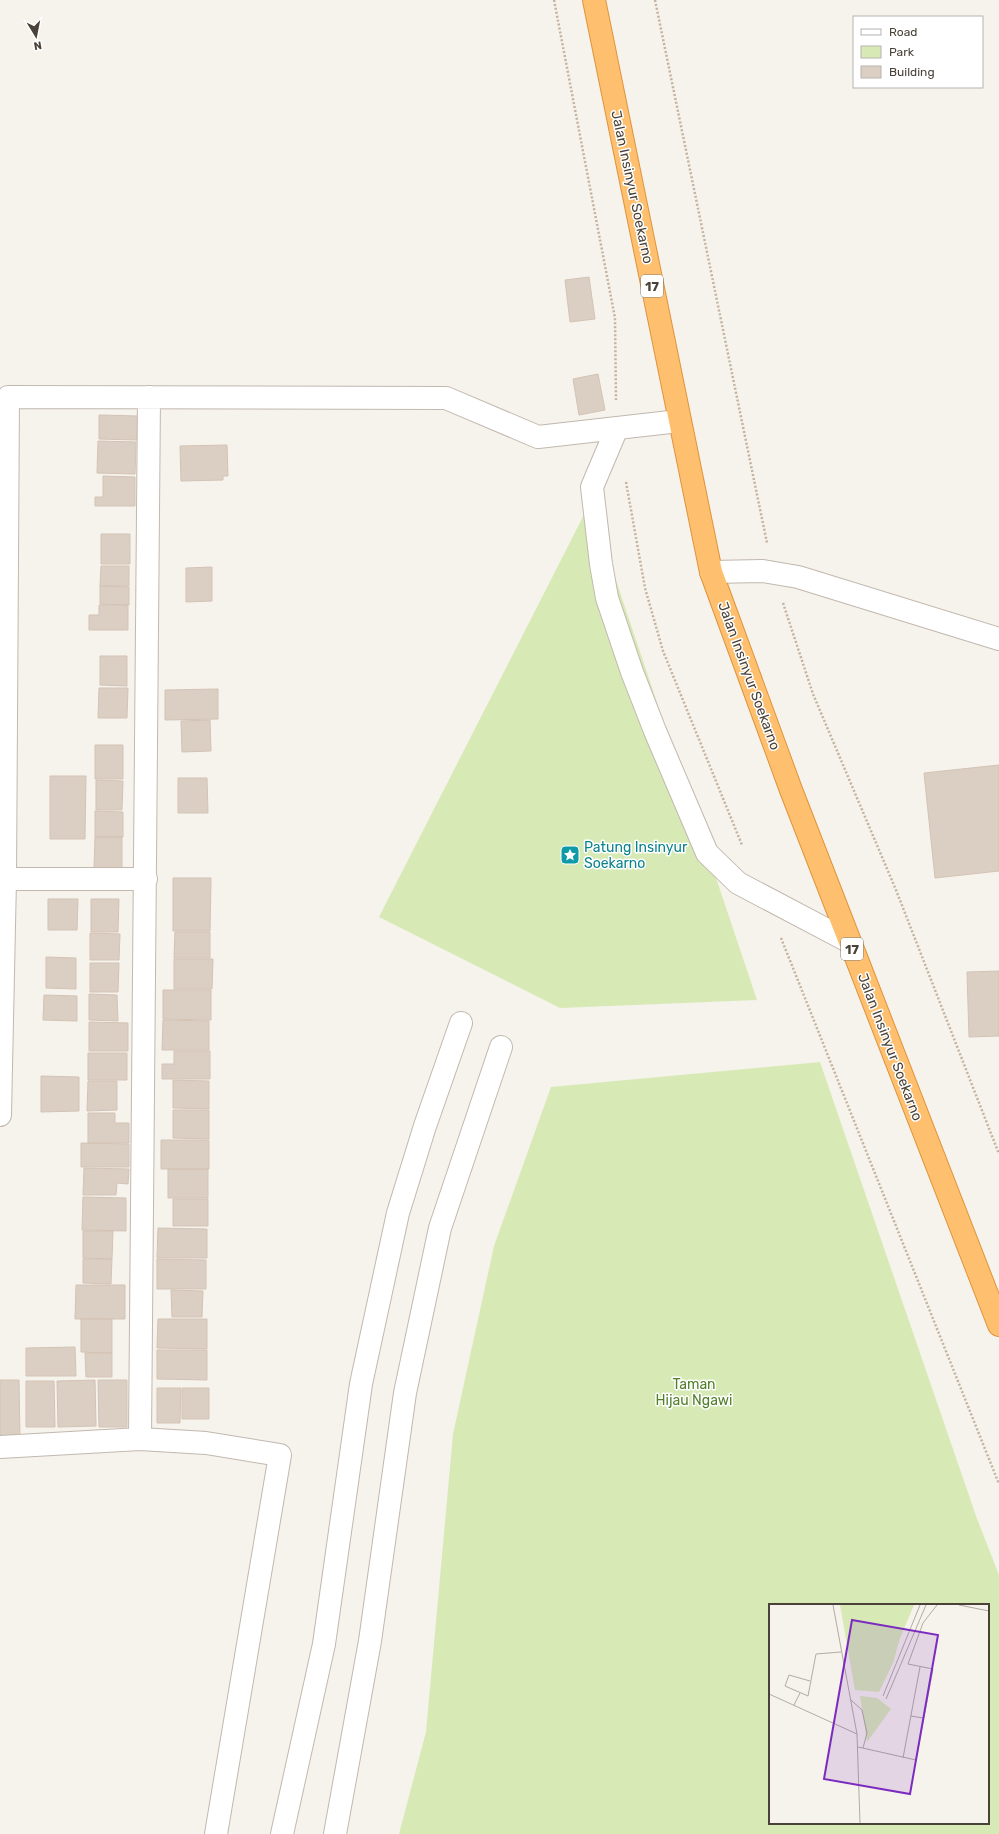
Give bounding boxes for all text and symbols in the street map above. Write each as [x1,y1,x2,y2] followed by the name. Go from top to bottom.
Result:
[16,16,56,56] north arrow
[853,16,983,88] legend
[889,25,917,39] text: Road
[33,38,43,52] text: N
[889,45,915,59] text: Park
[889,65,935,79] text: Building
[607,109,657,265] street label: Jalan Insinyur Soekarno
[641,275,663,297] road number: 17
[714,600,784,752] street label: Jalan Insinyur Soekarno
[584,839,688,872] place label: Patung Insinyur Soekarno
[559,844,581,866] place icon: Patung Insinyur Soekarno
[841,938,863,960] road number: 17
[854,971,926,1123] street label: Jalan Insinyur Soekarno
[656,1376,732,1409] park label: Taman Hijau Ngawi
[769,1604,989,1824] inset map

